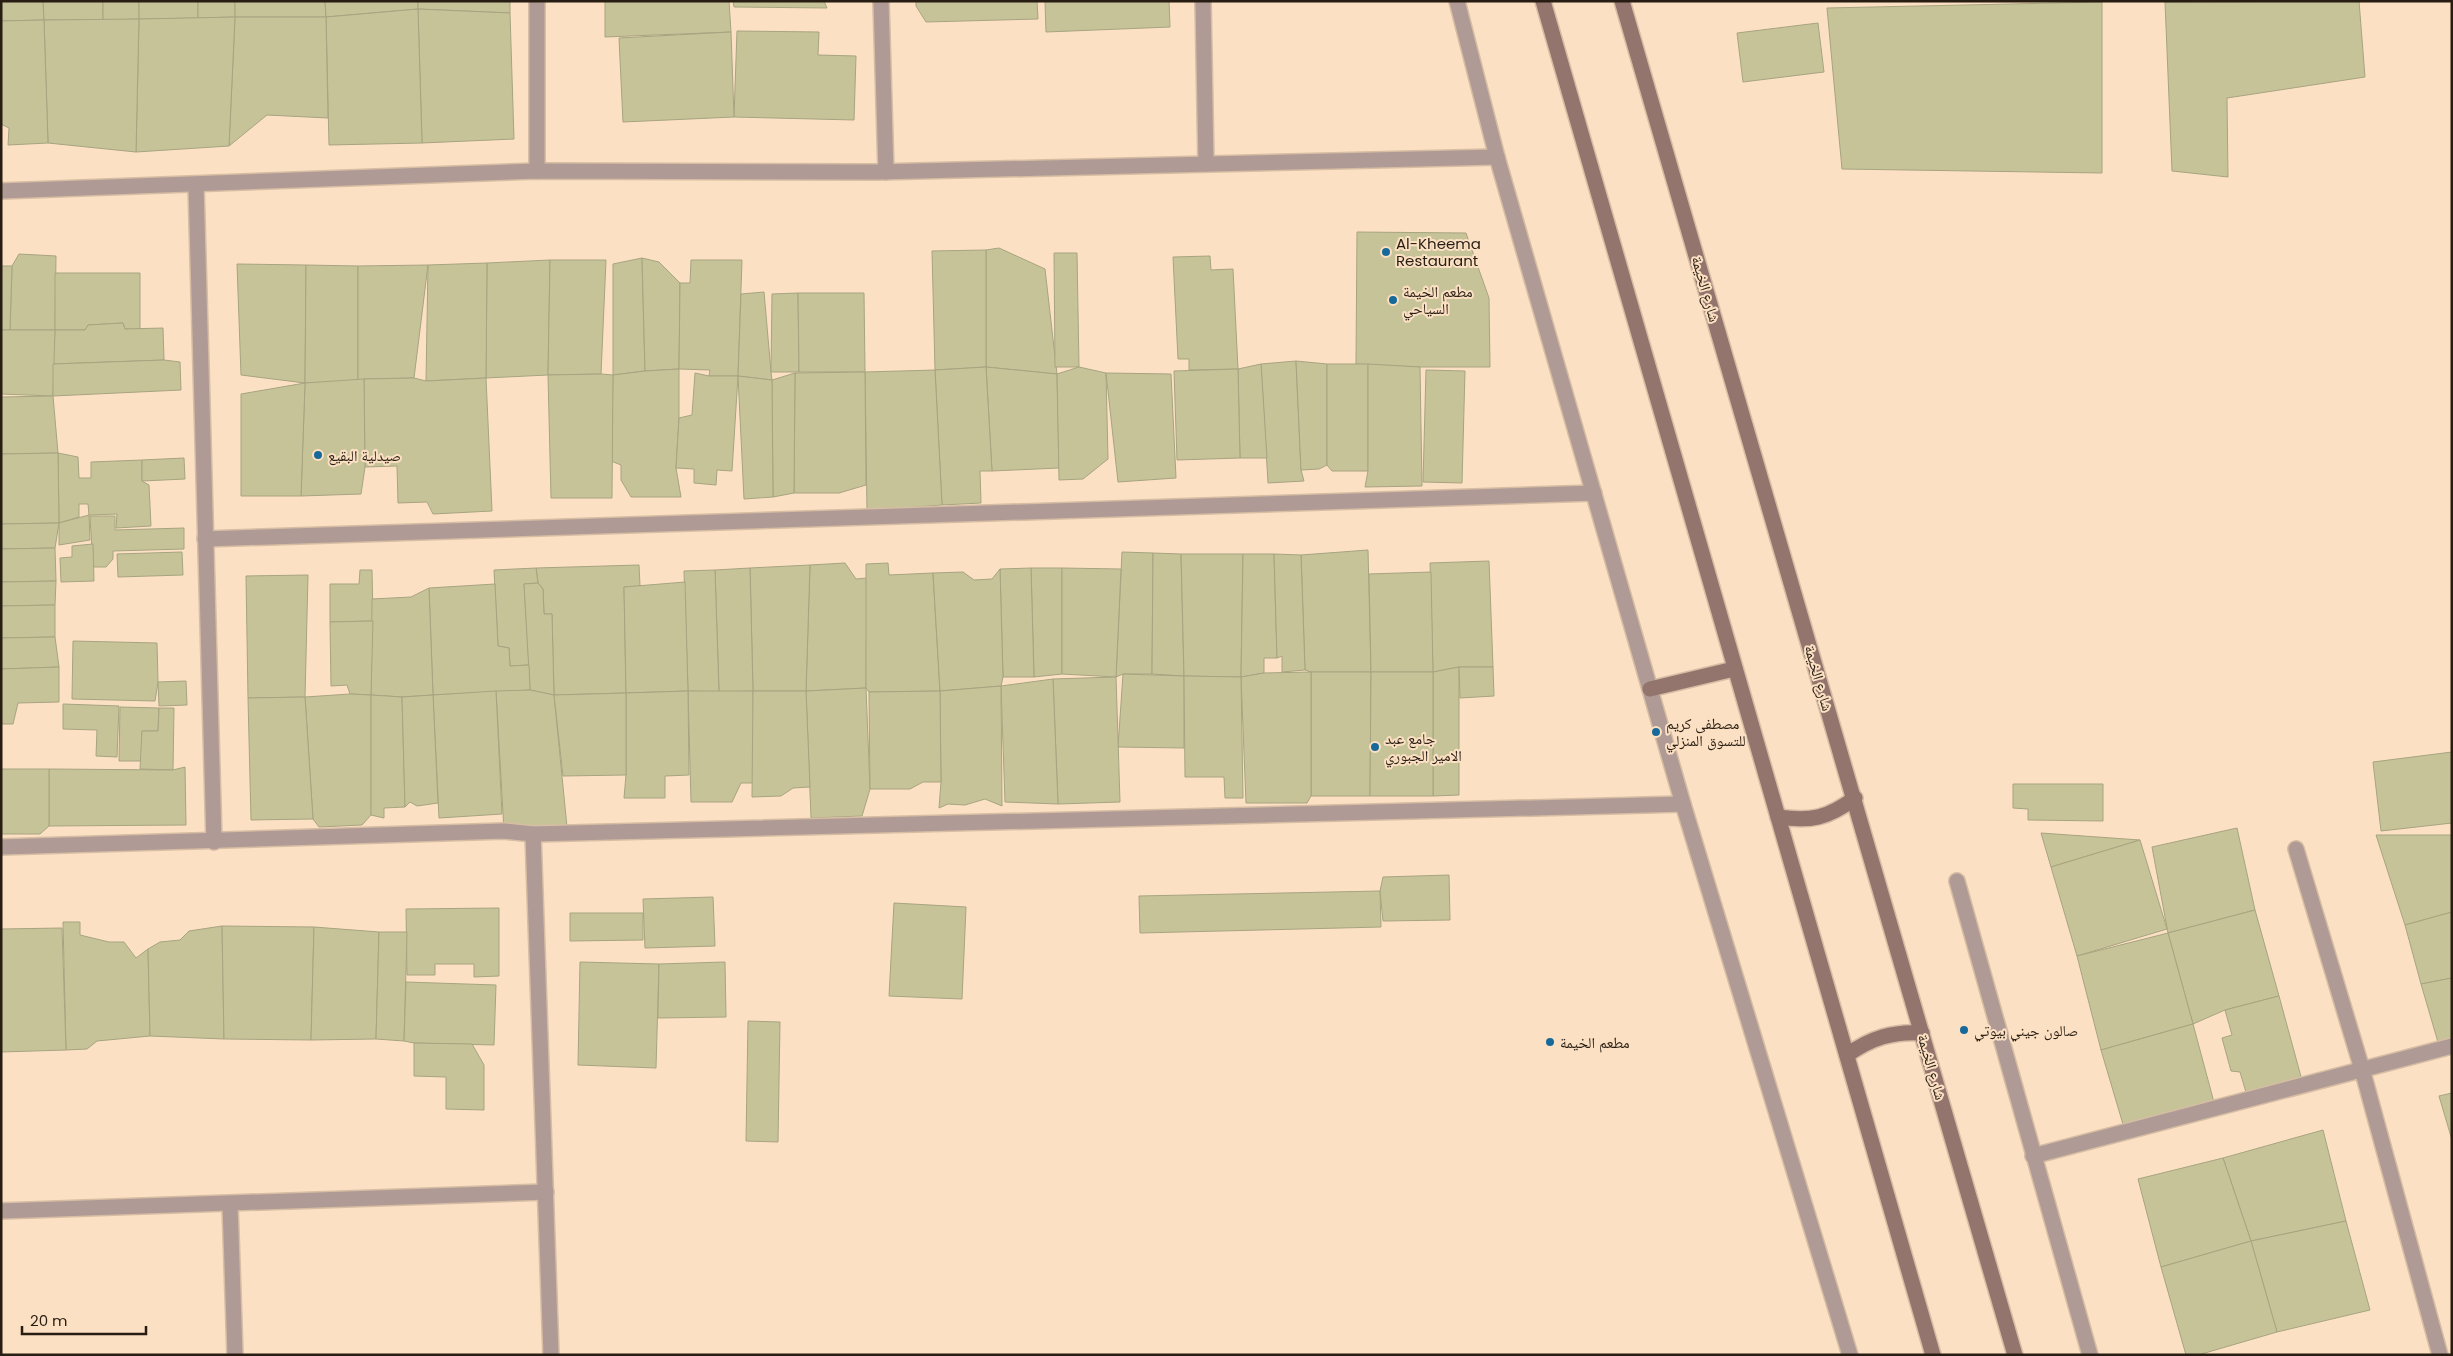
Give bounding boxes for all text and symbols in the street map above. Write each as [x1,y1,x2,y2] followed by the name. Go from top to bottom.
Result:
[1396,233,1481,271] place label: Al-Kheema Restaurant
[1380,246,1392,258] marker: Al-Kheema Restaurant
[1687,254,1725,325] street label: شارع الخيمة
[1403,281,1473,320] place label: مطعم الخيمة السياحي
[1387,294,1399,306] marker: مطعم الخيمة السياحي
[328,445,401,466] place label: صيدلية البقيع
[312,449,324,461] marker: صيدلية البقيع
[1800,643,1838,714] street label: شارع الخيمة
[1666,713,1746,752] place label: مصطفى كريم للتسوق المنزلي
[1650,726,1662,738] marker: مصطفى كريم للتسوق المنزلي
[1385,728,1462,767] place label: جامع عبد الامير الجبوري
[1369,741,1381,753] marker: جامع عبد الامير الجبوري
[1974,1020,2078,1042] place label: صالون جيني بيوتي
[1958,1024,1970,1036] marker: صالون جيني بيوتي
[1560,1032,1630,1053] place label: مطعم الخيمة
[1913,1032,1951,1103] street label: شارع الخيمة
[1544,1036,1556,1048] marker: مطعم الخيمة
[22,1304,146,1336] scale bar
[30,1310,68,1331] text: 20 m

